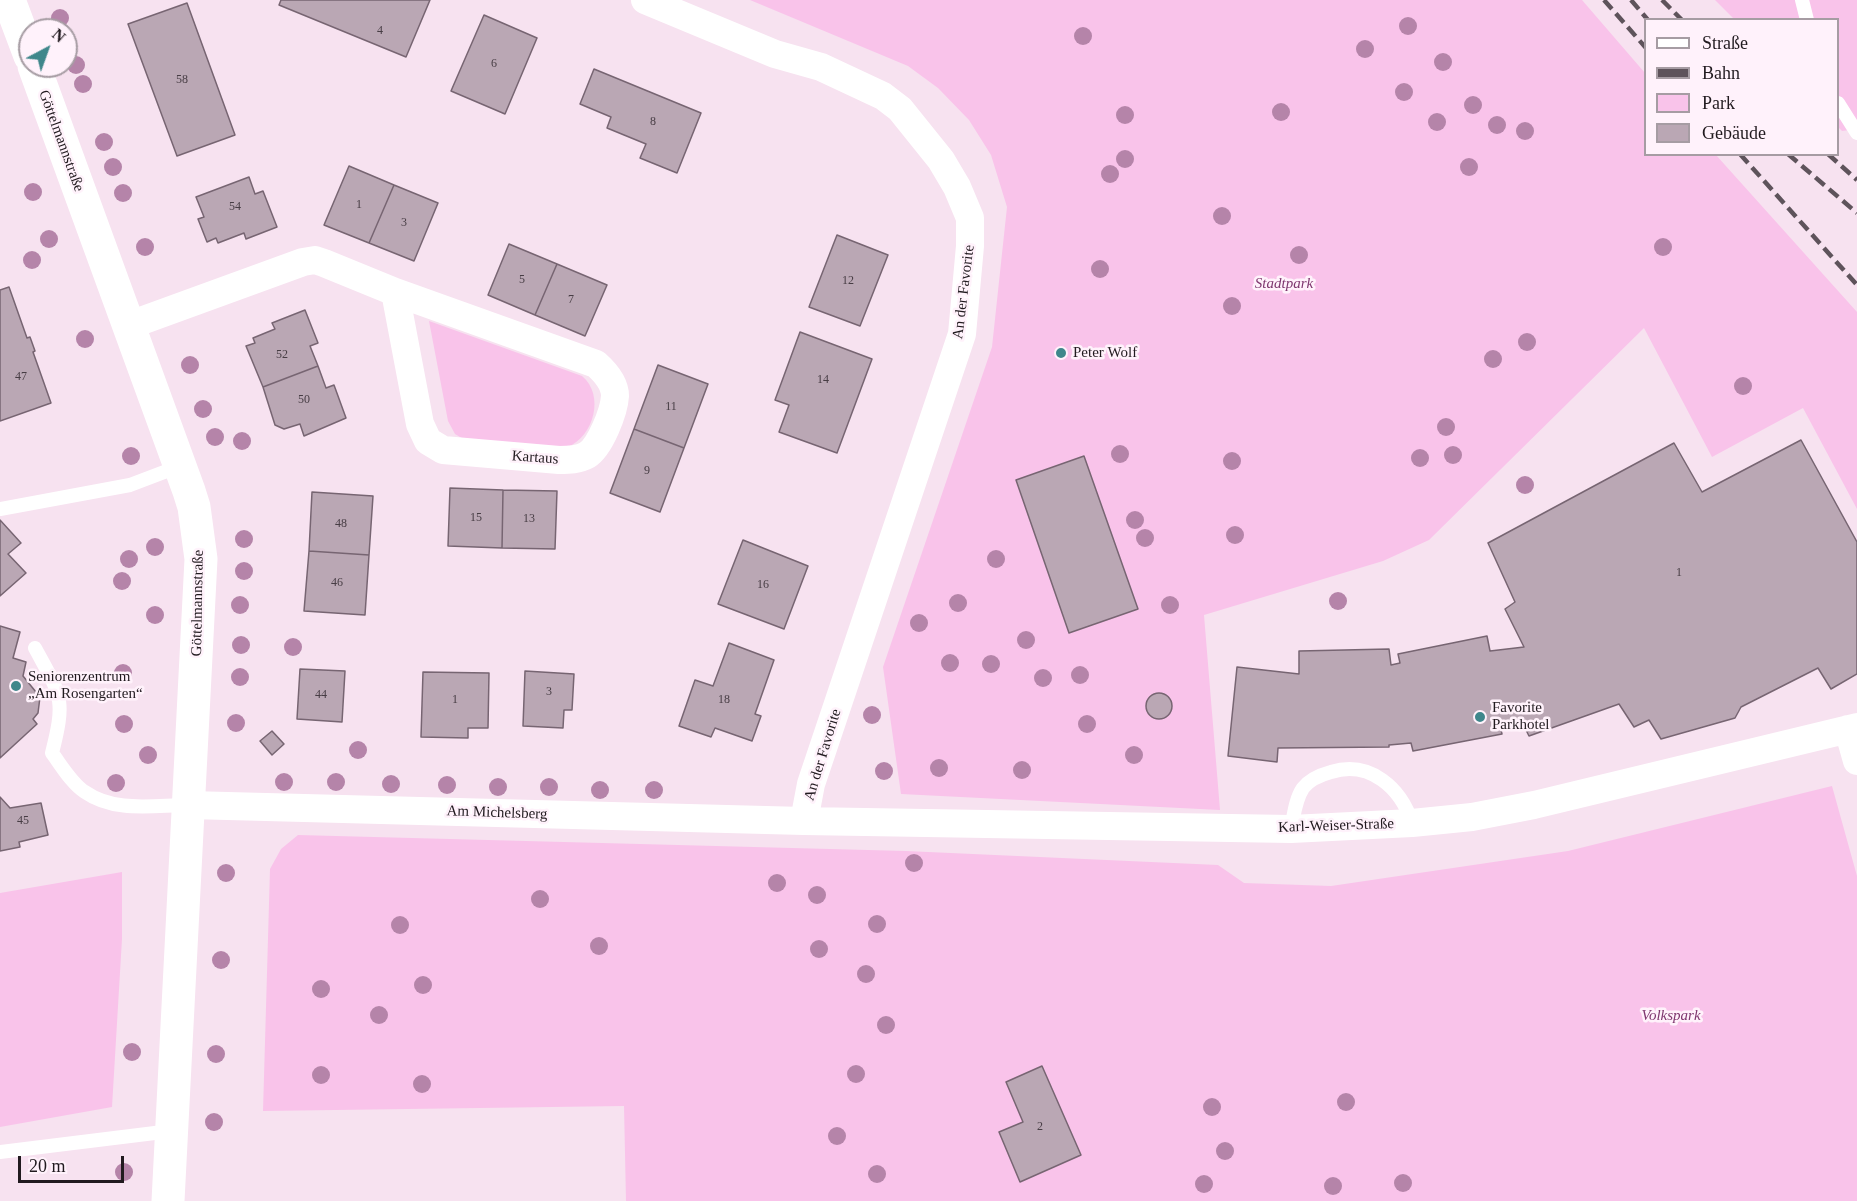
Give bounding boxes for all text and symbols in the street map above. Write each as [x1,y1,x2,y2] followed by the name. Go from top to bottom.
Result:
[18,18,78,78] north arrow
[1644,18,1839,156] legend
[377,24,383,38] house number: 4
[49,25,69,46] text: N
[1702,33,1748,53] text: Straße
[491,57,497,71] house number: 6
[1702,63,1740,83] text: Bahn
[176,73,188,87] house number: 58
[34,88,88,194] street label: Göttelmannstraße
[1702,93,1735,113] text: Park
[650,115,656,129] house number: 8
[1702,123,1766,143] text: Gebäude
[356,198,362,212] house number: 1
[229,200,241,214] house number: 54
[401,216,407,230] house number: 3
[949,244,979,340] street label: An der Favorite
[519,273,525,287] house number: 5
[842,274,854,288] house number: 12
[1255,275,1313,293] park label: Stadtpark
[568,293,574,307] house number: 7
[1073,344,1137,362] place label: Peter Wolf
[1054,346,1068,360] marker: Peter Wolf
[276,348,288,362] house number: 52
[15,370,27,384] house number: 47
[817,373,829,387] house number: 14
[298,393,310,407] house number: 50
[665,400,677,414] house number: 11
[511,447,559,469] street label: Kartaus
[644,464,650,478] house number: 9
[470,511,482,525] house number: 15
[523,512,535,526] house number: 13
[335,517,347,531] house number: 48
[188,550,208,656] street label: Göttelmannstraße
[1676,566,1682,580] house number: 1
[331,576,343,590] house number: 46
[757,578,769,592] house number: 16
[28,668,143,703] place label: Seniorenzentrum „Am Rosengarten“
[9,679,23,693] marker: Seniorenzentrum „Am Rosengarten“
[546,685,552,699] house number: 3
[315,688,327,702] house number: 44
[452,693,458,707] house number: 1
[718,693,730,707] house number: 18
[1492,699,1549,734] place label: Favorite Parkhotel
[801,707,845,803] street label: An der Favorite
[1473,710,1487,724] marker: Favorite Parkhotel
[446,802,548,824] street label: Am Michelsberg
[17,814,29,828] house number: 45
[1278,815,1394,837] street label: Karl-Weiser-Straße
[1641,1007,1701,1025] park label: Volkspark
[1037,1120,1043,1134] house number: 2
[21,1144,128,1182] scale bar
[29,1156,66,1176] text: 20 m

